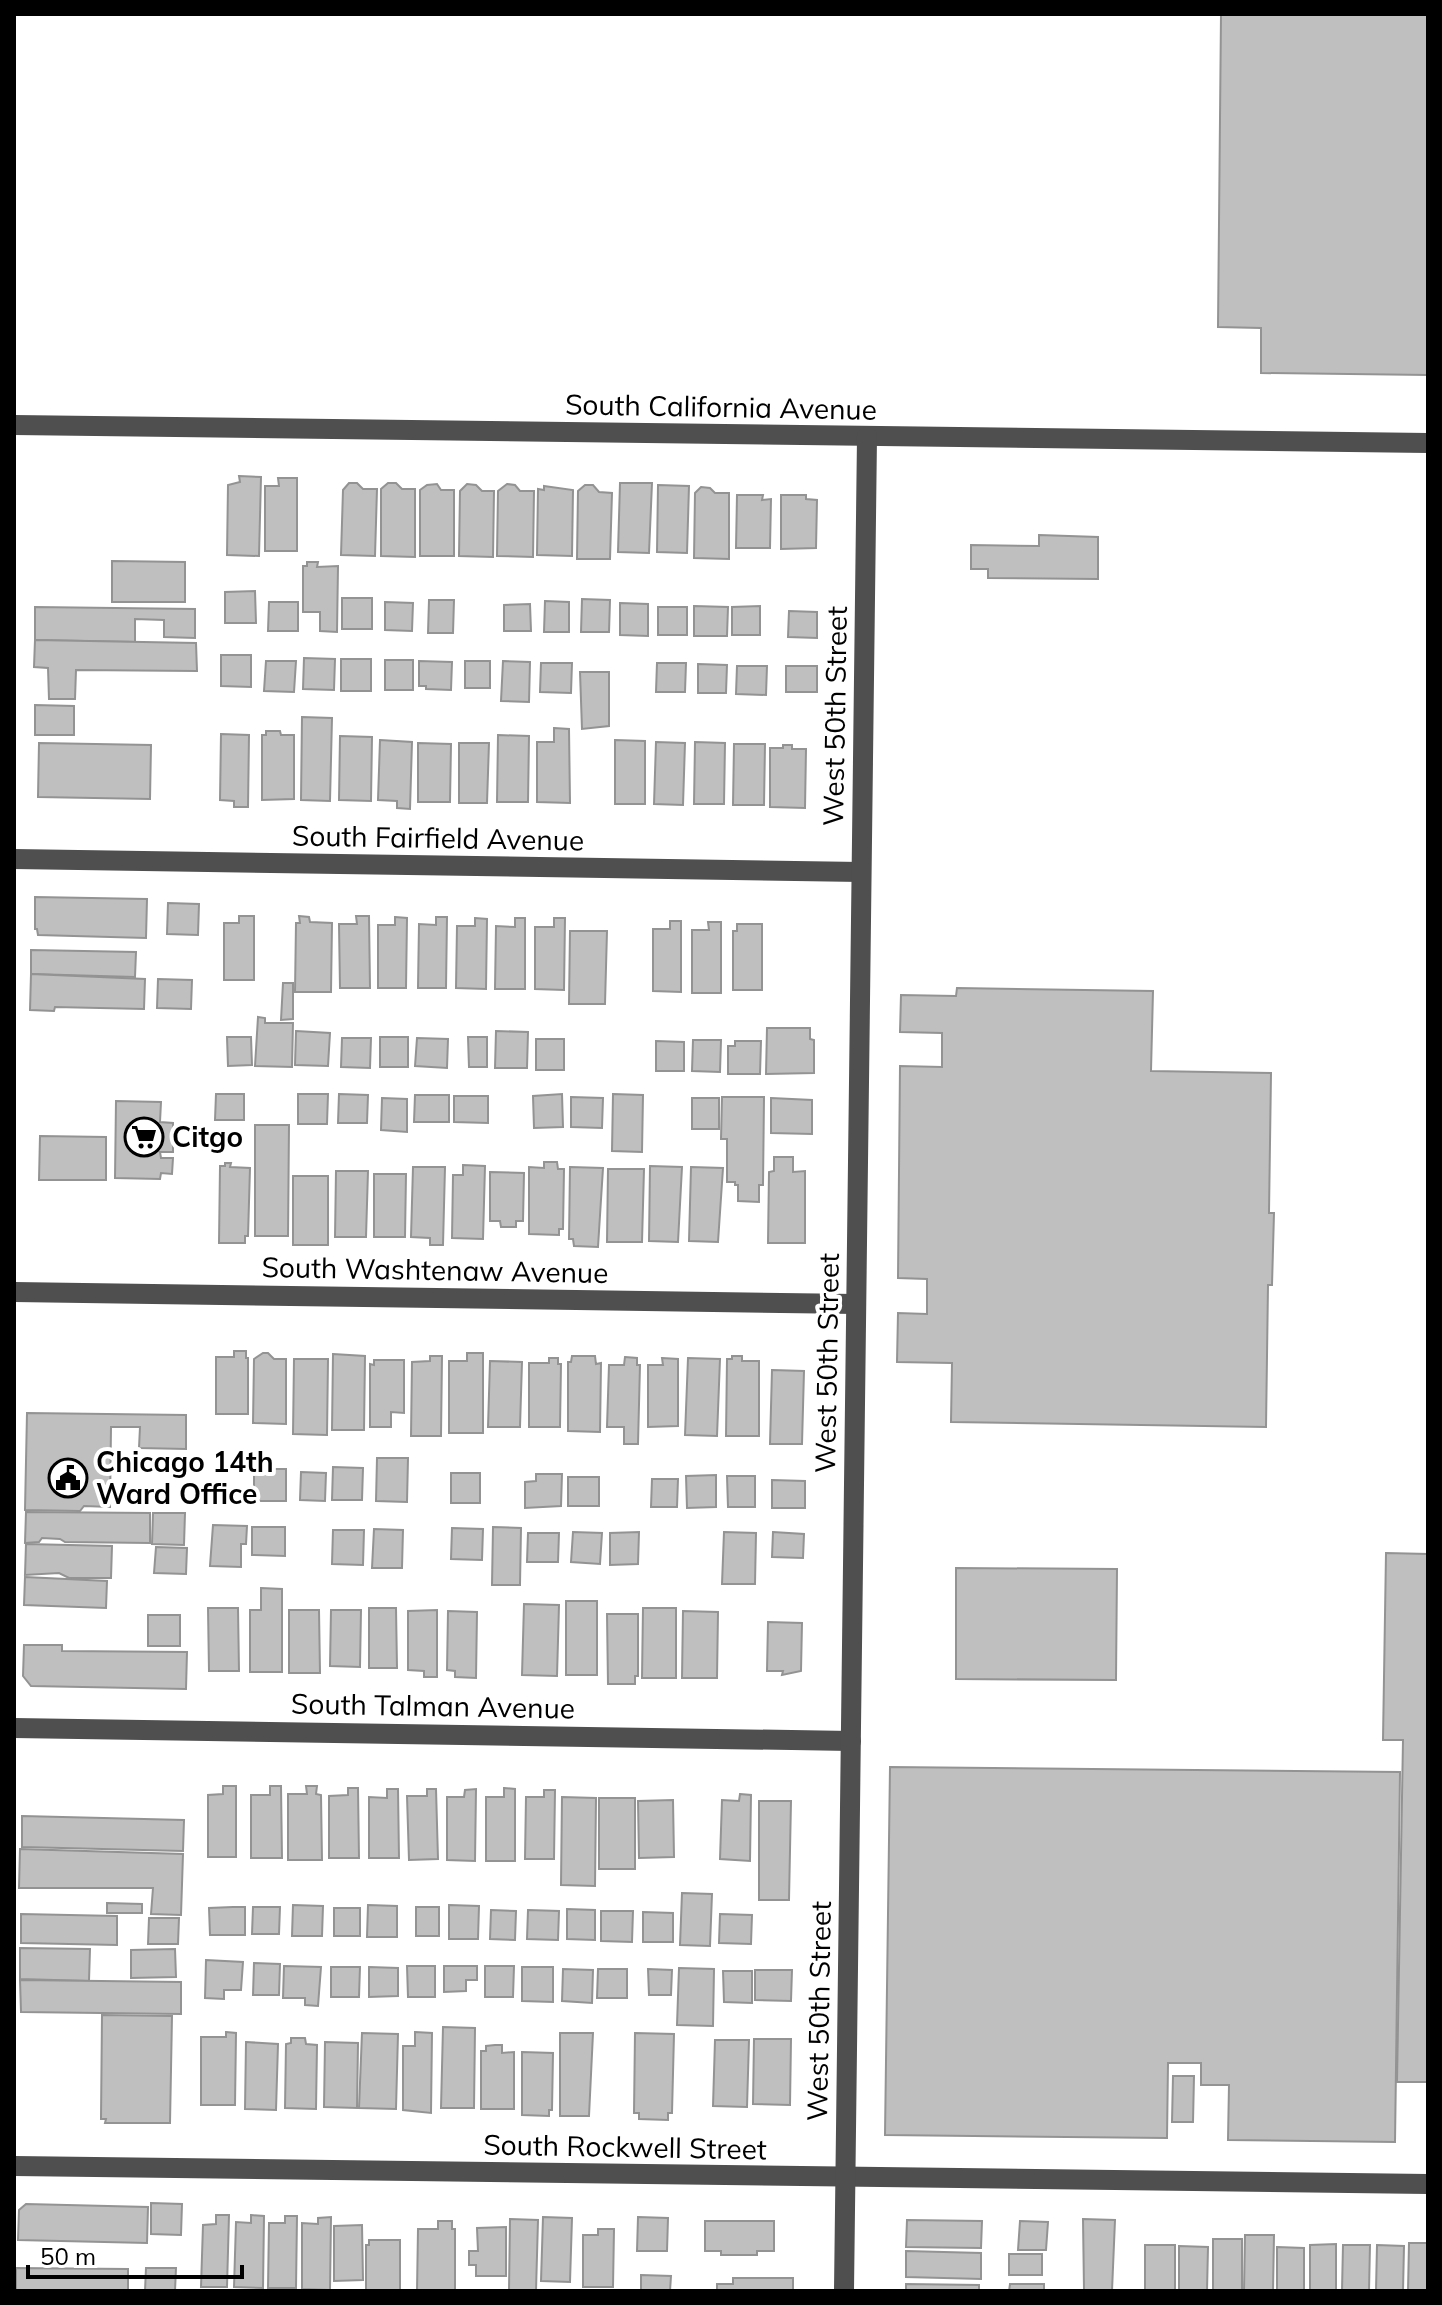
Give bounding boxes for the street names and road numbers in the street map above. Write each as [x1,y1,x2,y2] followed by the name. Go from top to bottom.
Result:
[565,386,877,427] street label: South California Avenue
[815,605,854,826] street label: West 50th Street
[292,817,584,858] street label: South Fairfield Avenue
[261,1249,609,1290] street label: South Washtenaw Avenue
[807,1252,846,1473] street label: West 50th Street
[291,1686,575,1725] street label: South Talman Avenue
[799,1900,838,2121] street label: West 50th Street
[483,2127,767,2166] street label: South Rockwell Street

